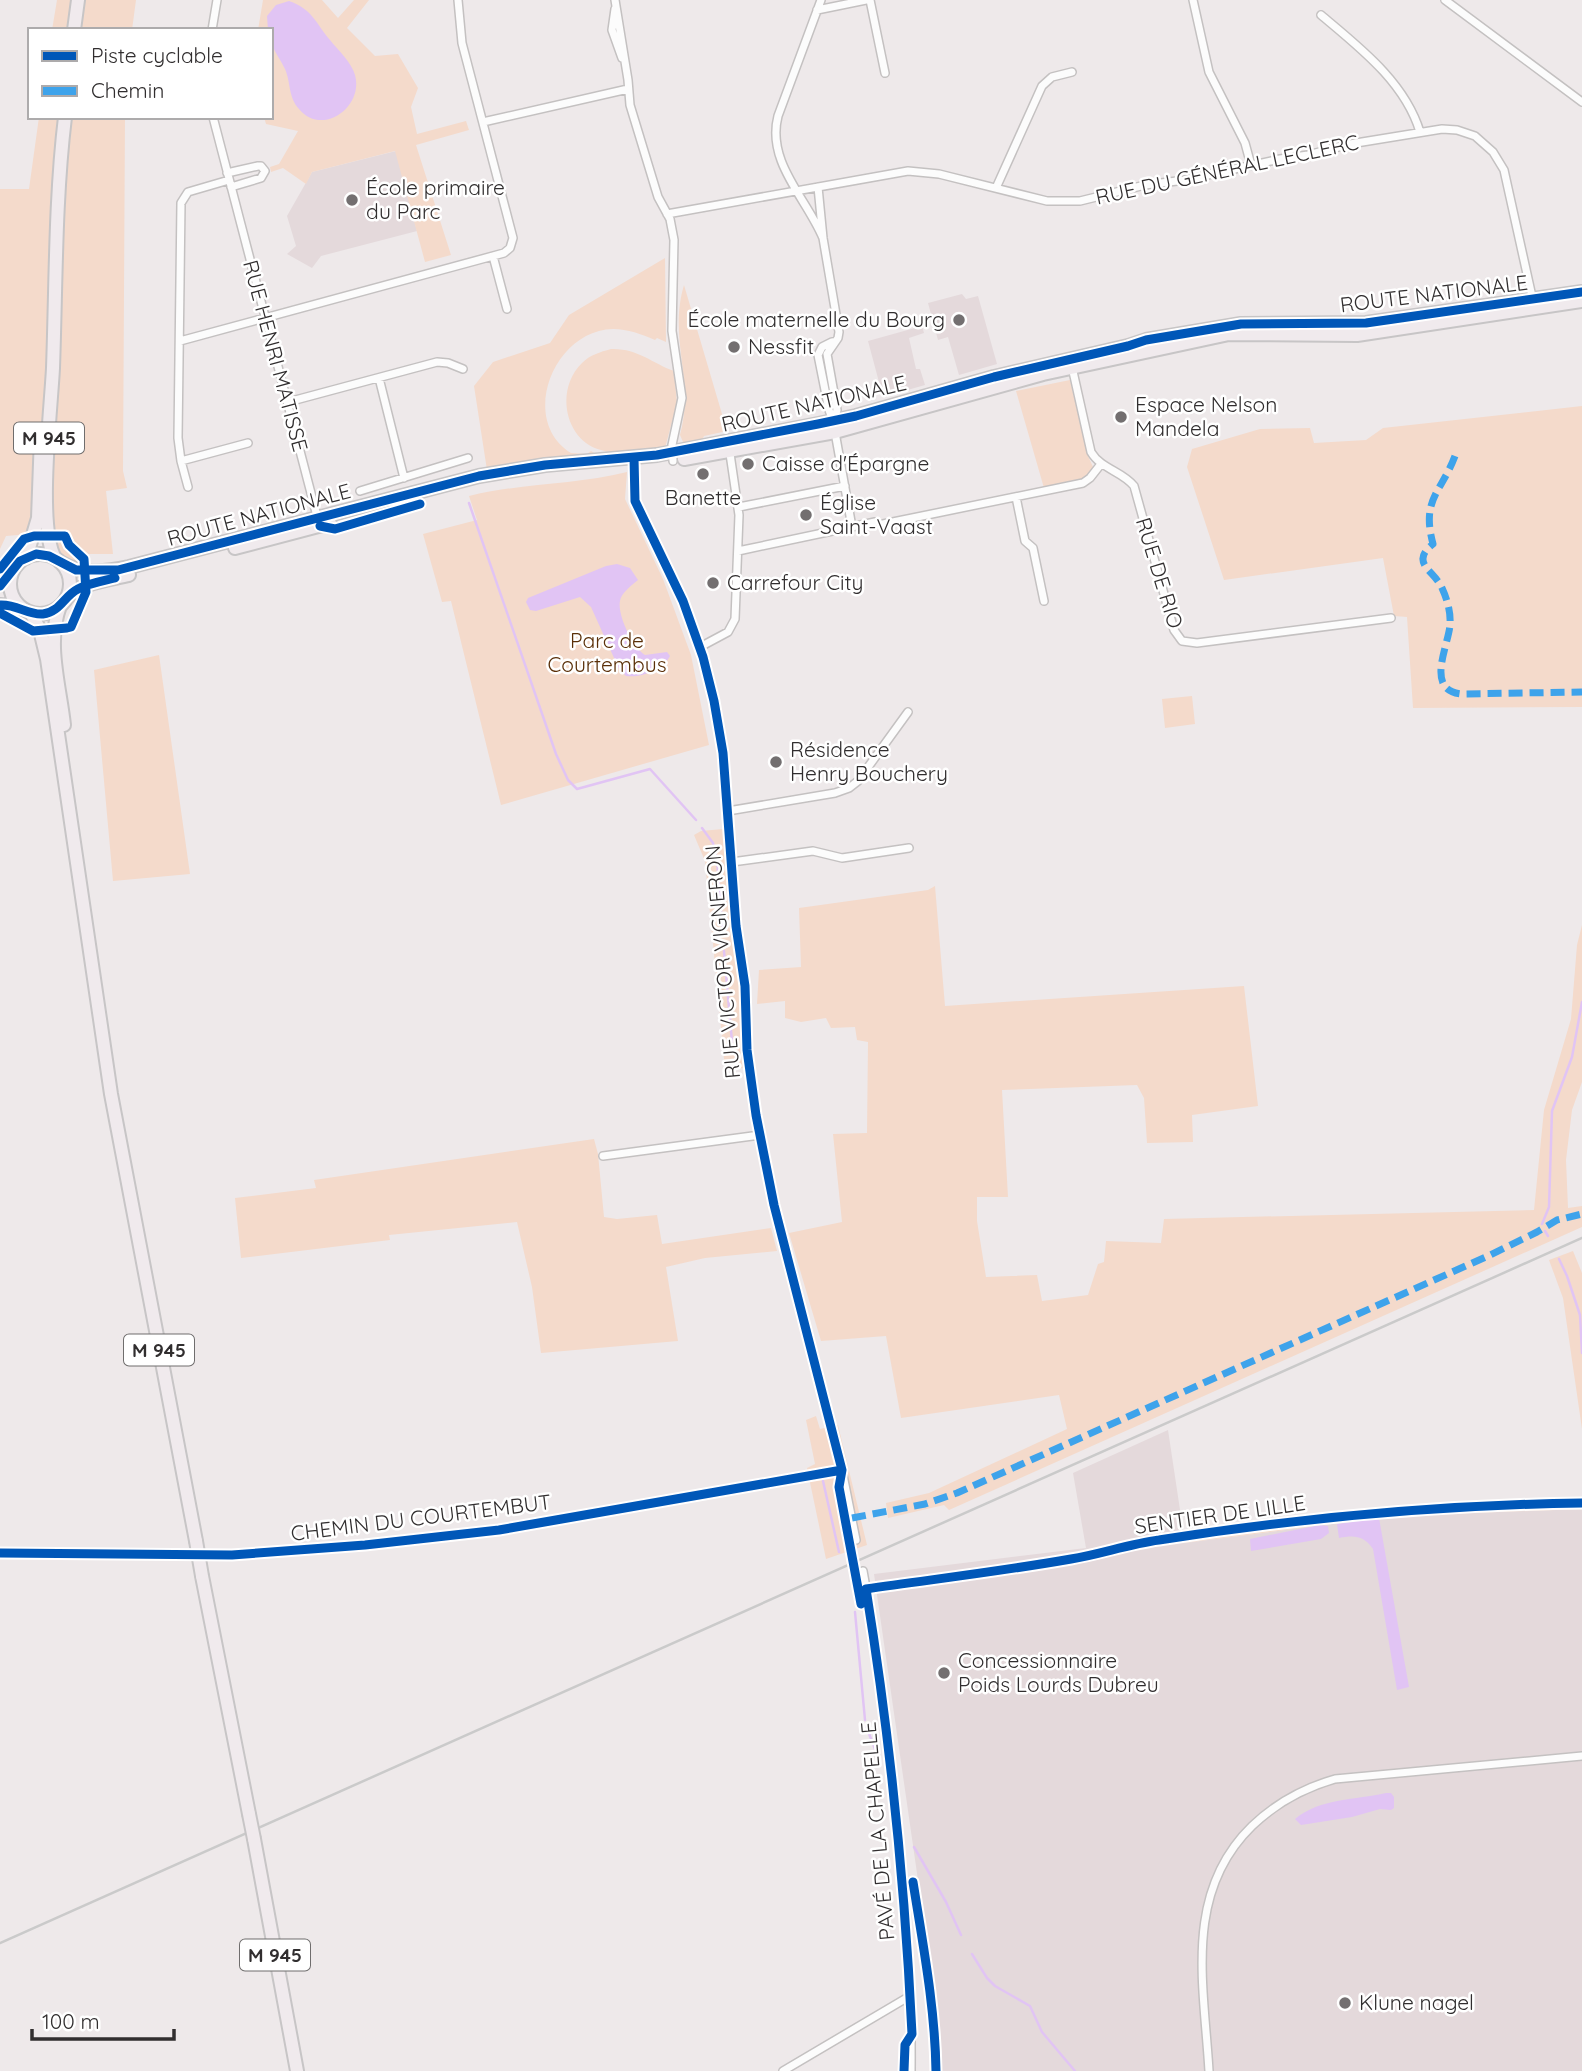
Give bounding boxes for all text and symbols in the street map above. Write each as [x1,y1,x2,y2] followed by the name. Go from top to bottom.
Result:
[28,28,273,119] legend
[91,42,223,68] text: Piste cyclable
[91,77,164,103] text: Chemin
[1093,128,1361,210] street label: RUE DU GÉNÉRAL LECLERC
[366,174,505,224] place label: École primaire du Parc
[344,192,360,208] marker: École primaire du Parc
[238,257,314,454] street label: RUE HENRI MATISSE
[1338,269,1529,317] street label: ROUTE NATIONALE
[687,306,945,332] place label: École maternelle du Bourg
[951,312,967,328] marker: École maternelle du Bourg
[748,333,814,359] place label: Nessfit
[726,339,742,355] marker: Nessfit
[719,369,909,437] street label: ROUTE NATIONALE
[1135,391,1277,441] place label: Espace Nelson Mandela
[1113,409,1129,425] marker: Espace Nelson Mandela
[14,422,84,453] road number: M 945
[762,450,929,476] place label: Caisse d'Épargne
[740,456,756,472] marker: Caisse d'Épargne
[695,466,711,482] marker: Banette
[164,477,353,551] street label: ROUTE NATIONALE
[665,484,741,510] place label: Banette
[820,489,933,539] place label: Église Saint-Vaast
[798,507,814,523] marker: Église Saint-Vaast
[1131,514,1189,631] street label: RUE DE RIO
[727,569,864,595] place label: Carrefour City
[705,575,721,591] marker: Carrefour City
[548,627,667,677] park label: Parc de Courtembus
[790,736,948,786] place label: Résidence Henry Bouchery
[768,754,784,770] marker: Résidence Henry Bouchery
[699,844,745,1080] street label: RUE VICTOR VIGNERON
[124,1334,194,1366] road number: M 945
[289,1488,553,1546] street label: CHEMIN DU COURTEMBUT
[1133,1489,1307,1539] street label: SENTIER DE LILLE
[958,1647,1159,1697] place label: Concessionnaire Poids Lourds Dubreu
[936,1665,952,1681] marker: Concessionnaire Poids Lourds Dubreu
[854,1721,900,1941] street label: PAVÉ DE LA CHAPELLE
[240,1940,310,1970] road number: M 945
[1359,1989,1474,2015] place label: Klune nagel
[1337,1995,1353,2011] marker: Klune nagel
[32,1997,173,2041] scale bar
[42,2008,100,2034] text: 100 m

